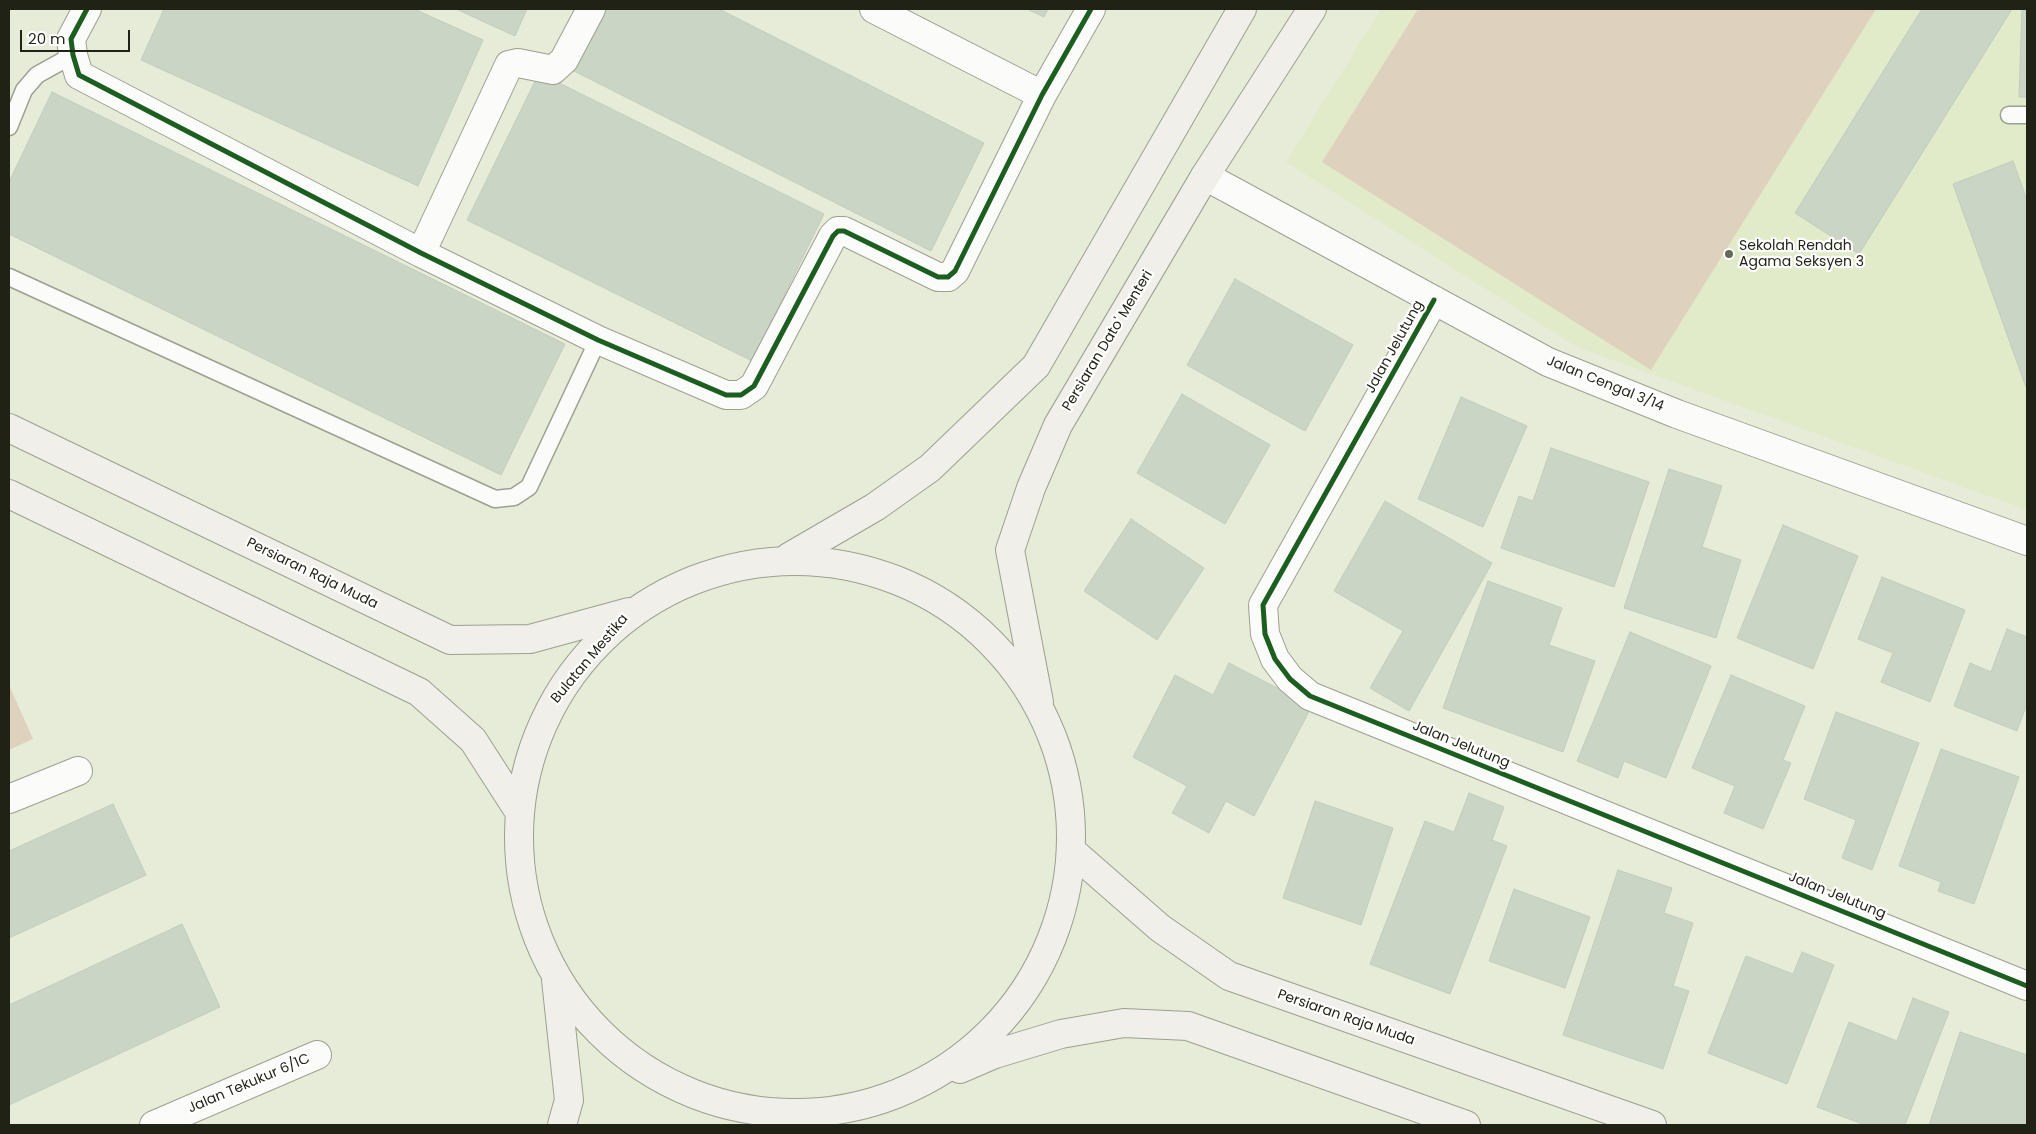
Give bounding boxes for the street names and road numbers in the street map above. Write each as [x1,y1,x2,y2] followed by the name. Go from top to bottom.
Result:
[1059,268,1157,414] street label: Persiaran Dato' Menteri
[1363,298,1427,396] street label: Jalan Jelutung
[1544,353,1666,415] street label: Jalan Cengal 3/14
[244,535,380,613] street label: Persiaran Raja Muda
[548,611,632,707] street label: Bulatan Mestika
[1410,718,1512,772] street label: Jalan Jelutung
[1786,869,1888,923] street label: Jalan Jelutung
[1275,987,1417,1049] street label: Persiaran Raja Muda
[185,1051,313,1117] street label: Jalan Tekukur 6/1C

